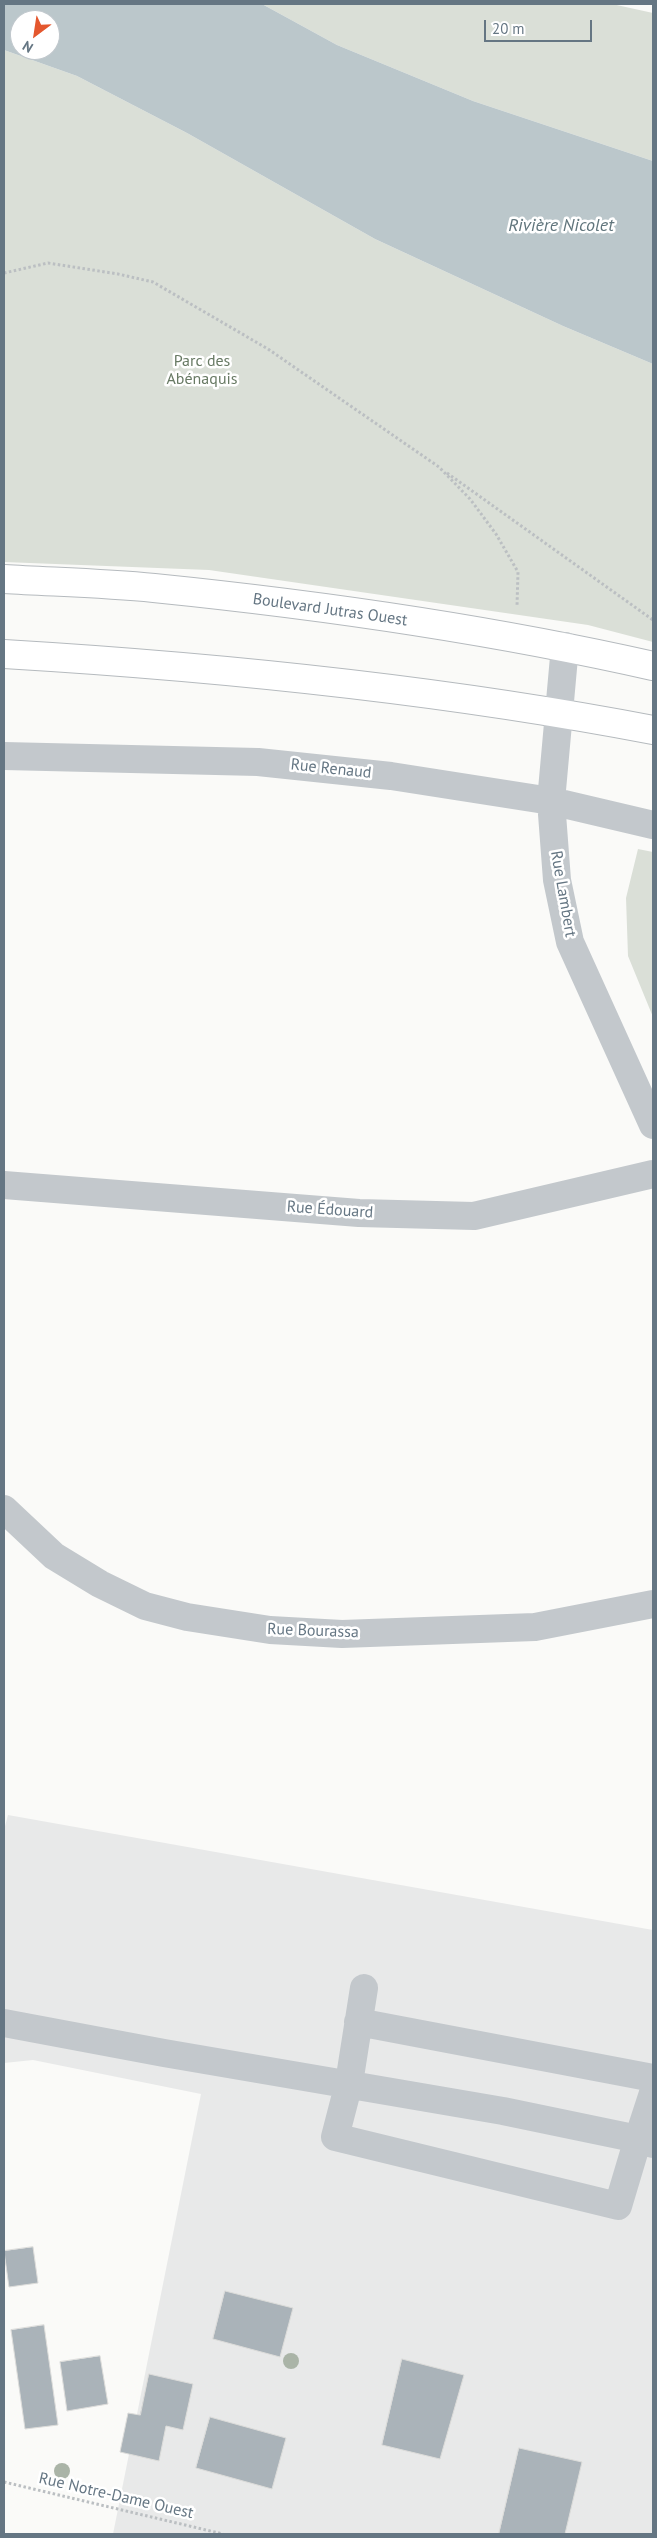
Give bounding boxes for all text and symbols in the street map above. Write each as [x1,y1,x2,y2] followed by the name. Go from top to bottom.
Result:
[10,10,60,60] north arrow
[487,10,594,42] scale bar
[492,19,525,38] text: 20 m
[19,37,36,57] text: N
[508,215,614,237] water label: Rivière Nicolet
[166,351,238,389] park label: Parc des Abénaquis
[251,590,409,630] street label: Boulevard Jutras Ouest
[290,755,372,783] street label: Rue Renaud
[546,849,580,939] street label: Rue Lambert
[286,1197,374,1223] street label: Rue Édouard
[267,1620,359,1642] street label: Rue Bourassa
[37,2469,195,2523] street label: Rue Notre-Dame Ouest

